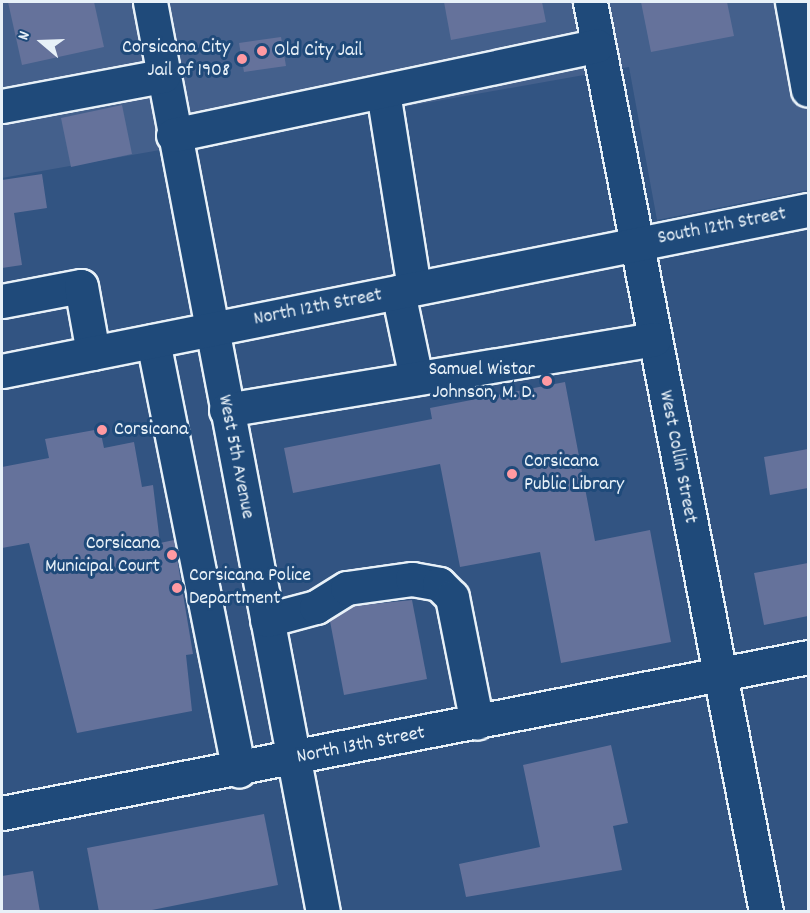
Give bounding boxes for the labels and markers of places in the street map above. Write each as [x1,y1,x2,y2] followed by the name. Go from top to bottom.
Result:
[122,36,230,83] place label: Corsicana City Jail of 1908
[274,39,363,63] place label: Old City Jail
[255,44,269,58] marker: Old City Jail
[235,52,249,66] marker: Corsicana City Jail of 1908
[429,358,535,405] place label: Samuel Wistar Johnson, M. D.
[540,374,554,388] marker: Samuel Wistar Johnson, M. D.
[114,418,188,442] place label: Corsicana
[95,423,109,437] marker: Corsicana
[524,450,624,497] place label: Corsicana Public Library
[505,467,519,481] marker: Corsicana Public Library
[45,532,160,579] place label: Corsicana Municipal Court
[165,548,179,562] marker: Corsicana Municipal Court
[189,564,311,611] place label: Corsicana Police Department
[170,581,184,595] marker: Corsicana Police Department

